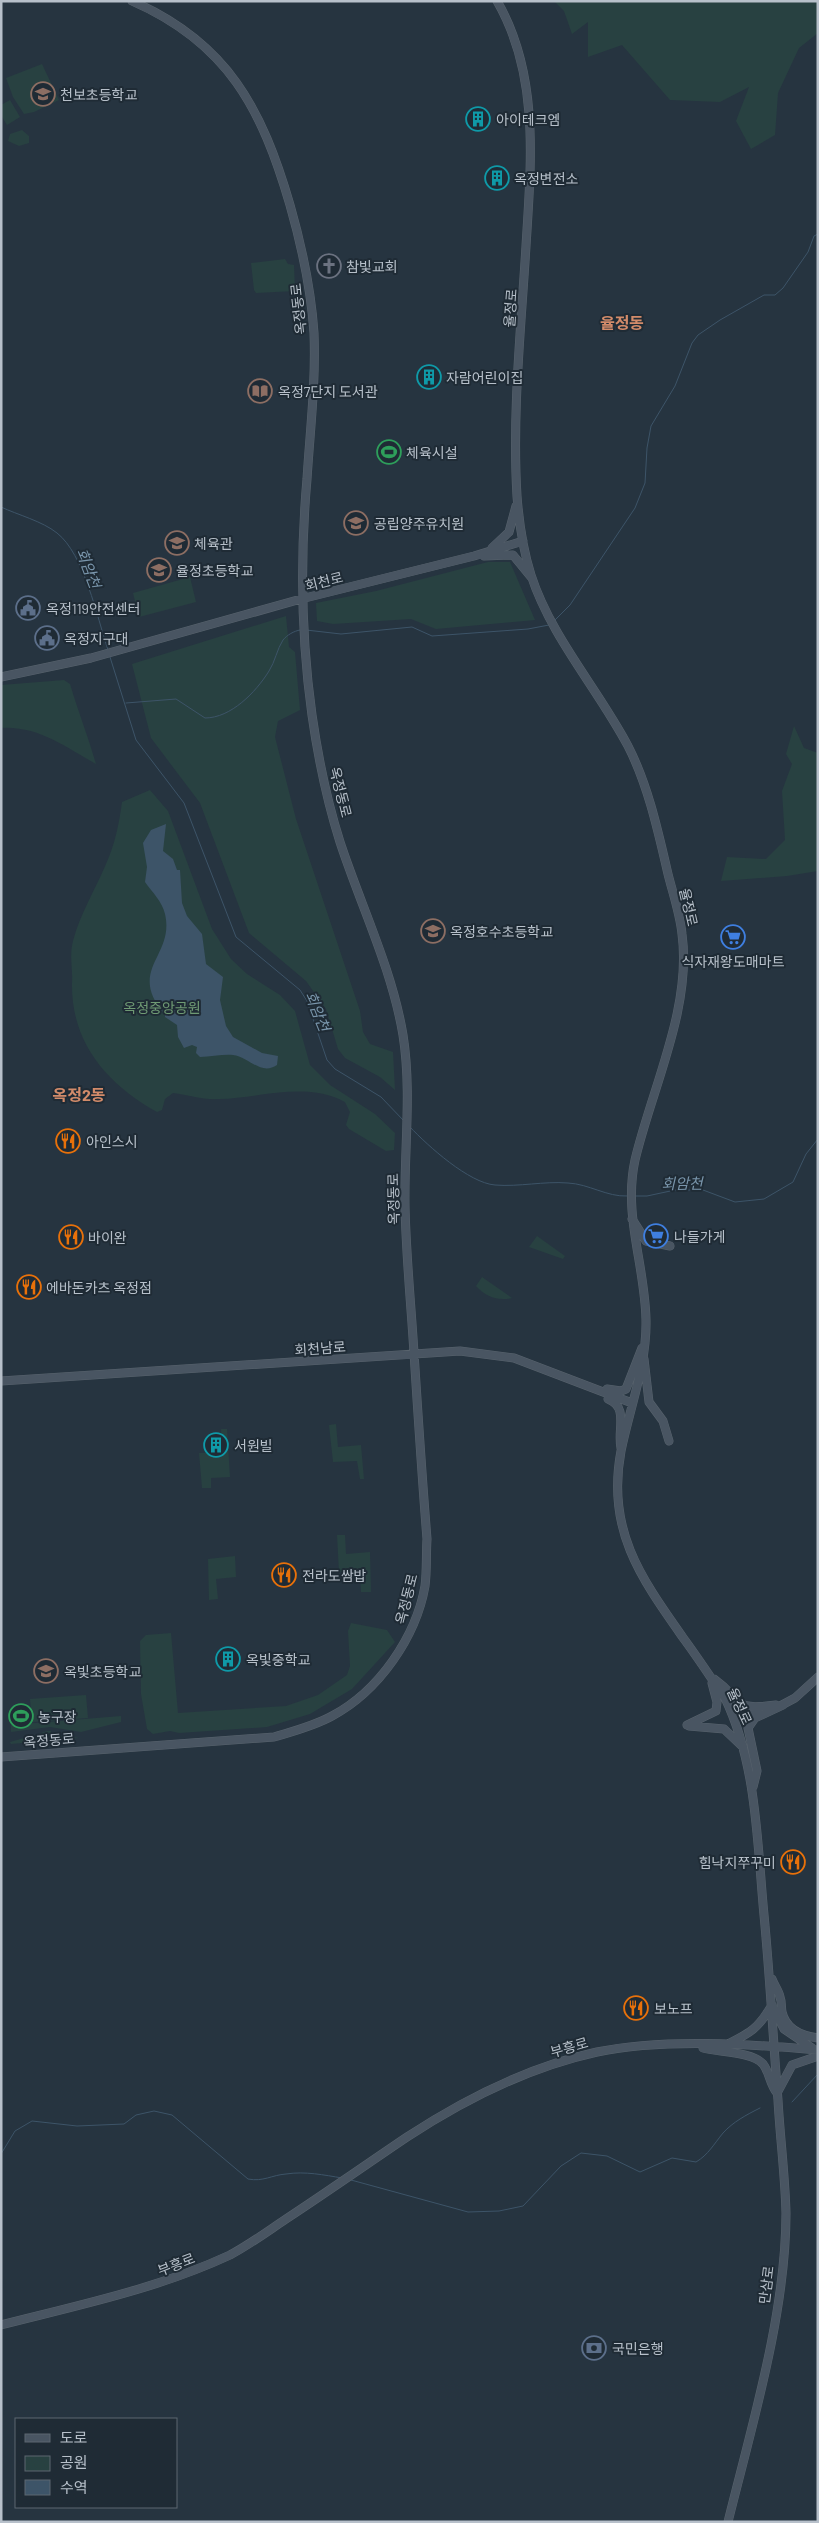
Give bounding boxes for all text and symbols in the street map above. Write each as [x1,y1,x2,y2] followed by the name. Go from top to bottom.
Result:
[30,81,56,107] school or university icon: 천보초등학교
[60,86,137,103] place label: 천보초등학교
[465,106,491,132] building icon: 아이테크엠
[496,111,560,128] place label: 아이테크엠
[484,165,510,191] building icon: 옥정변전소
[514,170,579,187] place label: 옥정변전소
[316,253,342,279] church icon: 참빛교회
[346,258,398,275] place label: 참빛교회
[287,282,309,336] street label: 옥정동로
[500,288,520,328] street label: 율정로
[600,313,644,332] district label: 율정동
[416,364,442,390] building icon: 자람어린이집
[446,369,523,386] place label: 자람어린이집
[247,378,273,404] library icon: 옥정7단지 도서관
[278,383,378,400] place label: 옥정7단지 도서관
[376,439,402,465] sports icon: 체육시설
[406,444,458,461] place label: 체육시설
[343,510,369,536] school or university icon: 공립양주유치원
[374,515,464,532] place label: 공립양주유치원
[164,530,190,556] school or university icon: 체육관
[194,535,233,552] place label: 체육관
[73,545,106,593] water label: 회암천
[146,557,172,583] school or university icon: 율정초등학교
[176,562,253,579] place label: 율정초등학교
[303,568,345,594] street label: 회천로
[15,595,41,621] public building icon: 옥정119안전센터
[46,600,140,617] place label: 옥정119안전센터
[34,625,60,651] public building icon: 옥정지구대
[64,630,128,647] place label: 옥정지구대
[327,765,356,819] street label: 옥정동로
[676,886,702,928] street label: 율정로
[420,918,446,944] school or university icon: 옥정호수초등학교
[450,923,553,940] place label: 옥정호수초등학교
[720,924,746,950] supermarket icon: 식자재왕도매마트
[681,953,785,970] place label: 식자재왕도매마트
[302,988,335,1036] water label: 회암천
[123,999,201,1016] park label: 옥정중앙공원
[52,1085,106,1104] district label: 옥정2동
[55,1128,81,1154] restaurant icon: 아인스시
[86,1133,138,1150] place label: 아인스시
[384,1173,402,1225] street label: 옥정동로
[661,1174,705,1192] water label: 회암천
[643,1223,669,1249] supermarket icon: 나들가게
[58,1224,84,1250] restaurant icon: 바이완
[674,1228,726,1245] place label: 나들가게
[88,1229,127,1246] place label: 바이완
[16,1274,42,1300] restaurant icon: 에바돈카츠 옥정점
[46,1279,152,1296] place label: 에바돈카츠 옥정점
[294,1338,346,1358] street label: 회천남로
[203,1432,229,1458] building icon: 서원빌
[234,1437,273,1454] place label: 서원빌
[271,1562,297,1588] restaurant icon: 전라도쌈밥
[302,1567,367,1584] place label: 전라도쌈밥
[392,1572,421,1626] street label: 옥정동로
[215,1646,241,1672] building icon: 옥빛중학교
[246,1651,311,1668] place label: 옥빛중학교
[33,1658,59,1684] school or university icon: 옥빛초등학교
[64,1663,141,1680] place label: 옥빛초등학교
[724,1685,756,1727] street label: 율정로
[8,1703,34,1729] sports icon: 농구장
[38,1708,77,1725] place label: 농구장
[23,1729,76,1751] street label: 옥정동로
[780,1849,806,1875] restaurant icon: 힘낙지쭈꾸미
[699,1854,776,1871] place label: 힘낙지쭈꾸미
[623,1995,649,2021] restaurant icon: 보노프
[654,2000,693,2017] place label: 보노프
[548,2033,590,2060] street label: 부흥로
[155,2249,197,2279] street label: 부흥로
[755,2265,777,2305] street label: 만삼로
[581,2335,607,2361] bank icon: 국민은행
[612,2340,664,2357] place label: 국민은행
[15,2418,178,2508] legend
[60,2428,88,2446] text: 도로
[60,2453,88,2471] text: 공원
[60,2478,88,2496] text: 수역

